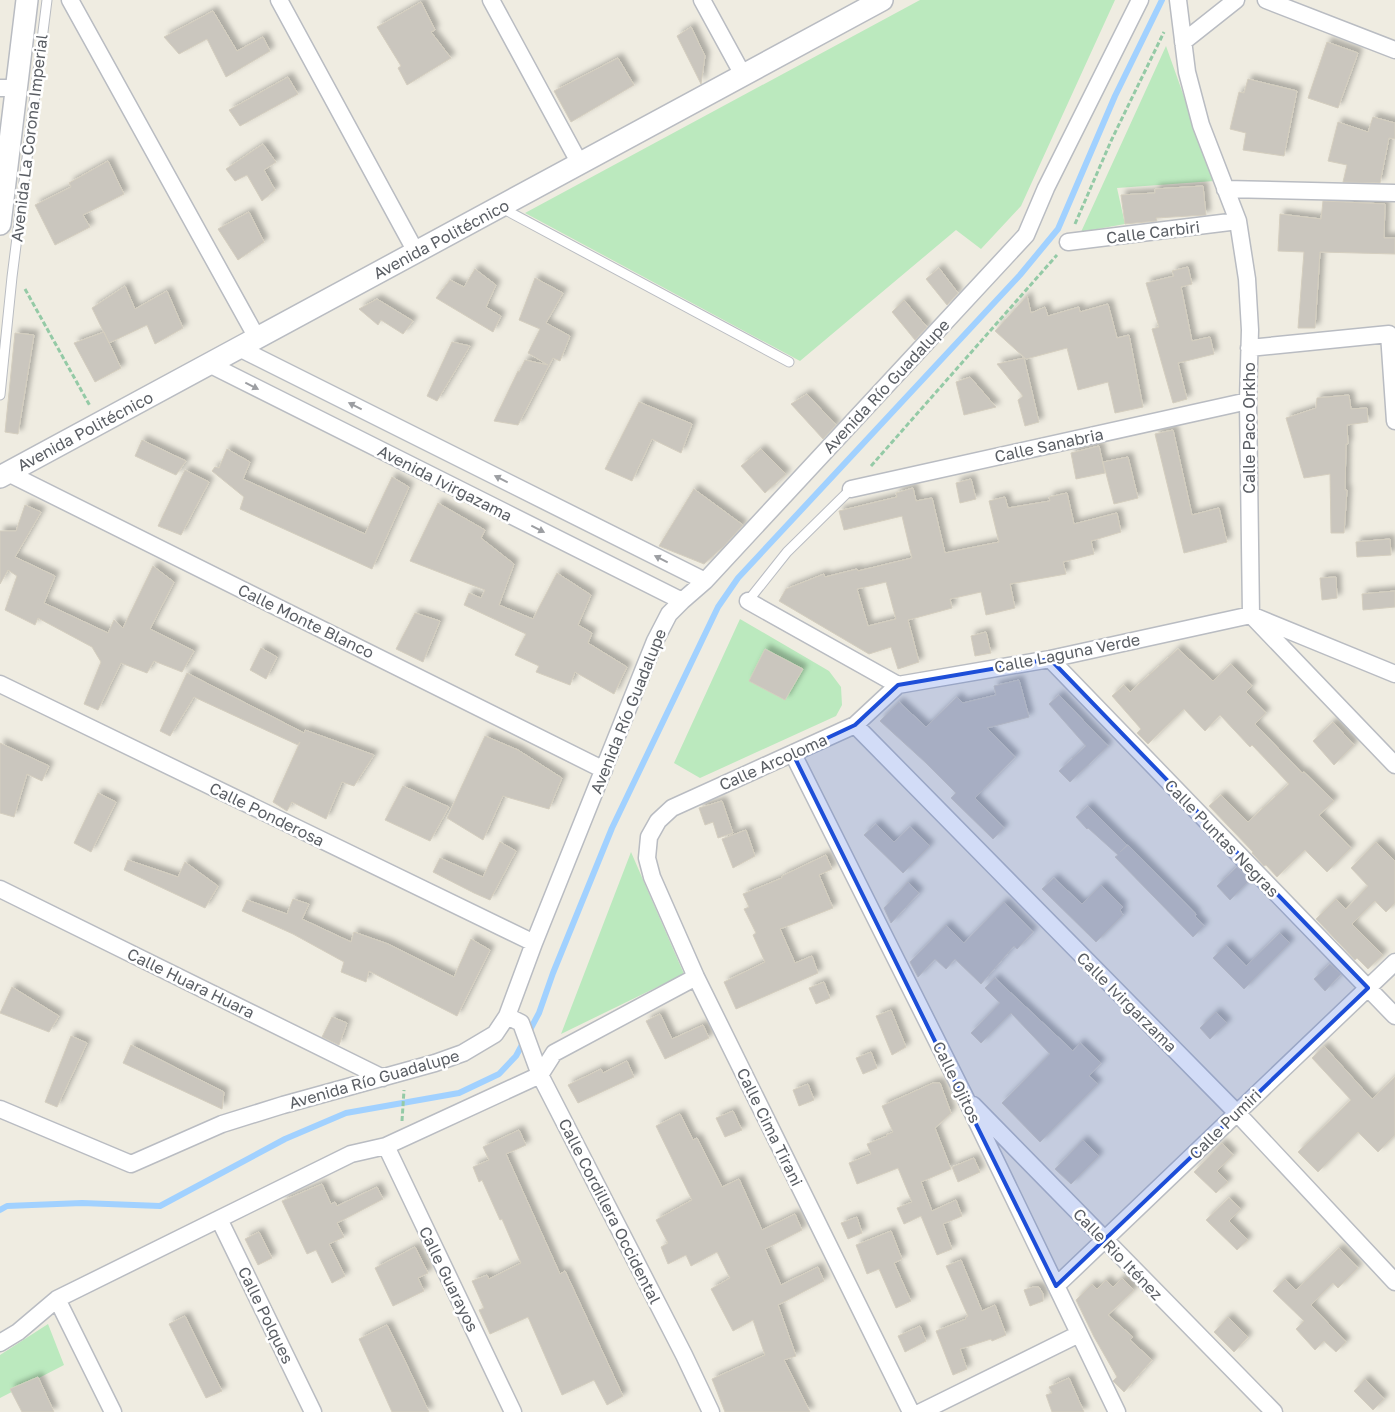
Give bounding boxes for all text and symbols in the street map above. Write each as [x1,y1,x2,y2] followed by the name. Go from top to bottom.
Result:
[6,33,52,243] street label: Avenida La Corona Imperial
[370,195,512,283] street label: Avenida Politécnico
[1105,216,1201,248] street label: Calle Carbiri
[819,315,953,457] street label: Avenida Río Guadalupe
[1239,362,1259,494] street label: Calle Paco Orkho
[245,382,259,390] one-way arrow
[14,387,156,475] street label: Avenida Politécnico
[348,402,362,410] one-way arrow
[993,424,1105,466] street label: Calle Sanabria
[374,440,516,526] street label: Avenida Ivirgazama
[493,475,508,483] one-way arrow
[531,525,545,533] one-way arrow
[654,555,669,563] one-way arrow
[235,579,377,663] street label: Calle Monte Blanco
[586,626,670,796] street label: Avenida Río Guadalupe
[992,629,1142,677] street label: Calle Laguna Verde
[716,729,830,795] street label: Calle Arcoloma
[1161,775,1283,901] street label: Calle Puntas Negras
[206,778,328,850] street label: Calle Ponderosa
[124,943,258,1023] street label: Calle Huara Huara
[1073,948,1181,1056] street label: Calle Ivirgarzama
[929,1038,985,1126] street label: Calle Ojitos
[287,1045,461,1113] street label: Avenida Río Guadalupe
[733,1065,807,1189] street label: Calle Cima Tirani
[1185,1085,1265,1163] street label: Calle Pumiri
[554,1115,666,1307] street label: Calle Cordillera Occidental
[1069,1204,1167,1304] street label: Calle Rio Iténez
[415,1223,483,1335] street label: Calle Guarayos
[234,1263,298,1367] street label: Calle Polques

